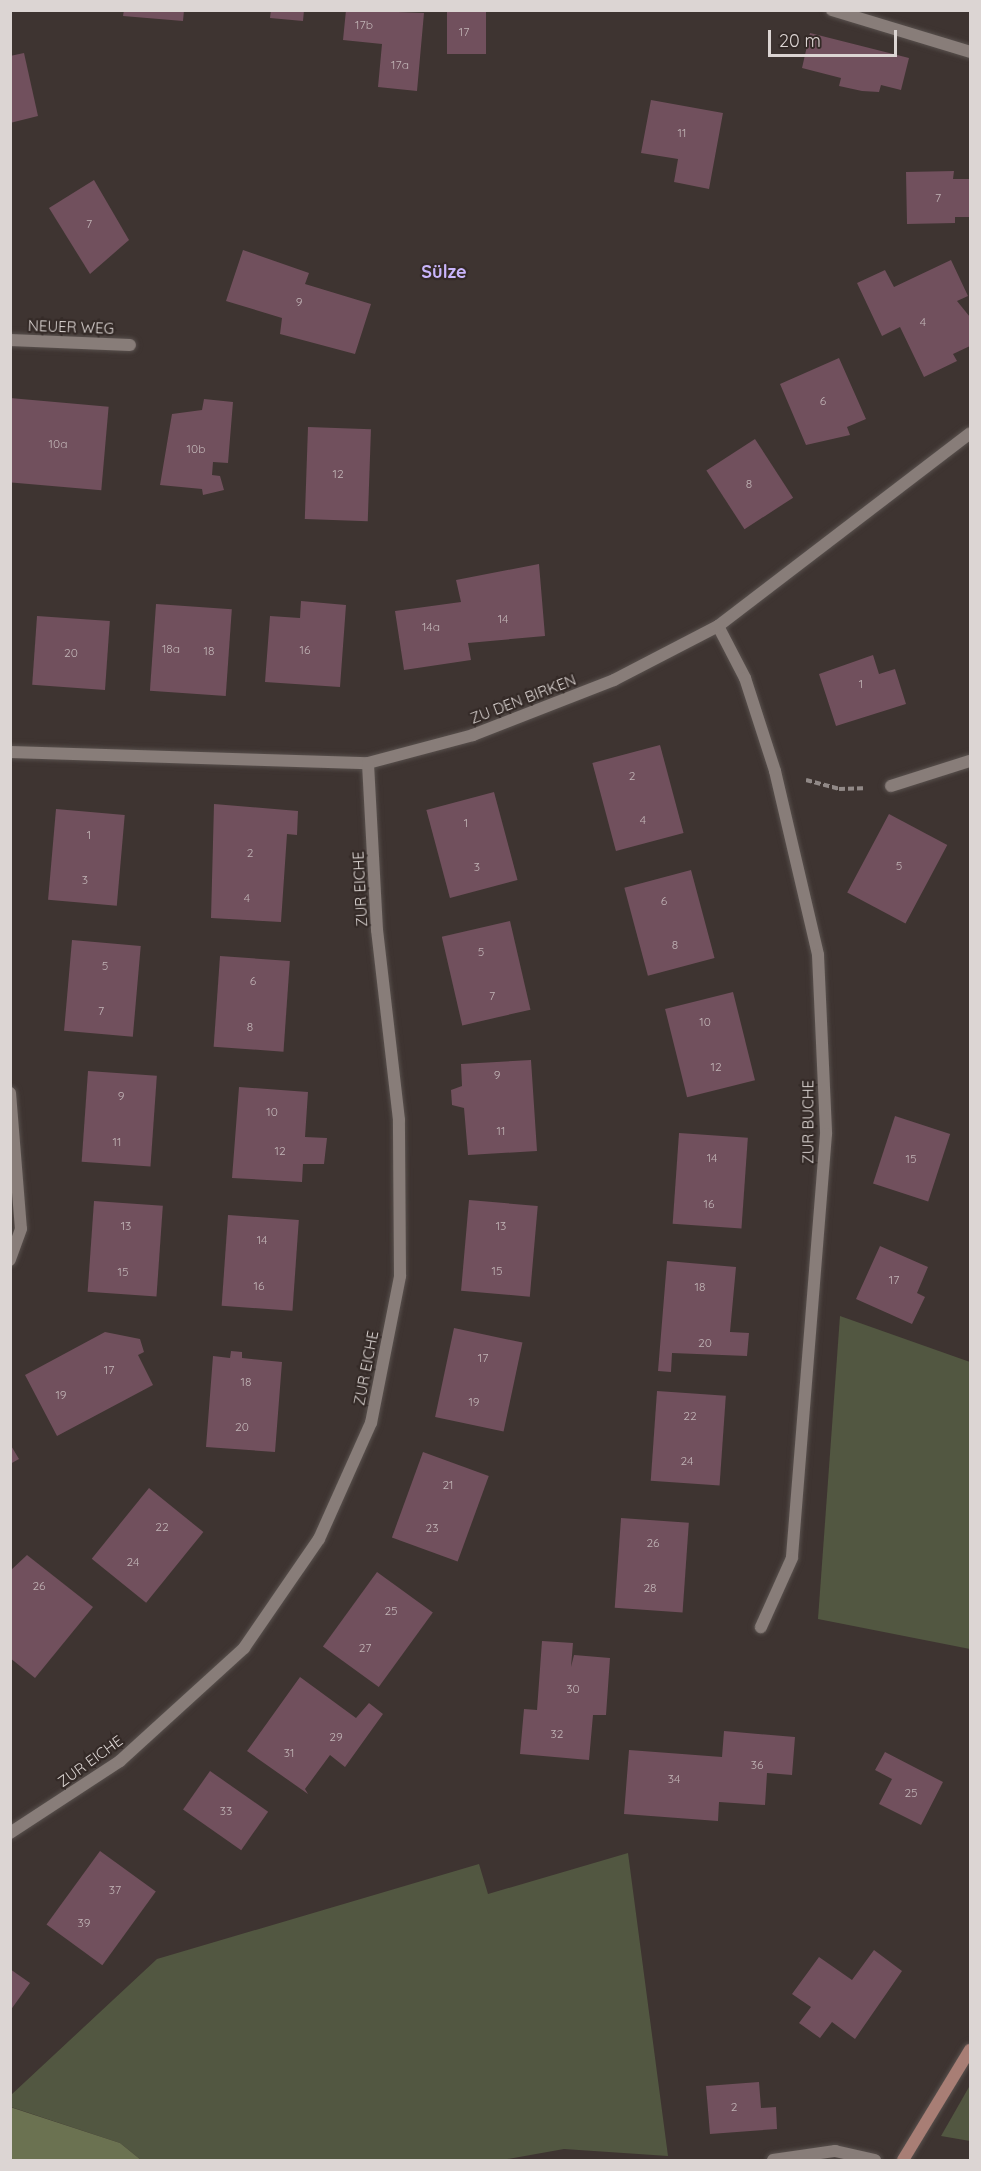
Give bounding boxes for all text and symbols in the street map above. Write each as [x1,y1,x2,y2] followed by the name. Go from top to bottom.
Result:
[355,18,373,32] house number: 17b
[771,18,900,56] scale bar
[459,25,469,39] house number: 17
[779,29,821,52] text: 20 m
[391,58,409,72] house number: 17a
[678,126,686,140] house number: 11
[935,191,941,205] house number: 7
[86,217,92,231] house number: 7
[421,261,467,283] district label: Sülze
[296,295,302,309] house number: 9
[920,315,926,329] house number: 4
[28,317,114,337] street label: NEUER WEG
[820,394,826,408] house number: 6
[49,437,67,451] house number: 10a
[187,442,205,456] house number: 10b
[332,467,344,481] house number: 12
[746,477,752,491] house number: 8
[498,612,508,626] house number: 14
[422,620,440,634] house number: 14a
[162,642,180,656] house number: 18a
[300,643,310,657] house number: 16
[204,644,214,658] house number: 18
[64,646,78,660] house number: 20
[468,671,578,727] street label: ZU DEN BIRKEN
[859,677,863,691] house number: 1
[629,769,635,783] house number: 2
[640,813,646,827] house number: 4
[464,816,468,830] house number: 1
[87,828,91,842] house number: 1
[247,846,253,860] house number: 2
[349,851,371,927] street label: ZUR EICHE
[896,859,902,873] house number: 5
[474,860,480,874] house number: 3
[82,873,88,887] house number: 3
[244,891,250,905] house number: 4
[661,894,667,908] house number: 6
[672,938,678,952] house number: 8
[478,945,484,959] house number: 5
[102,959,108,973] house number: 5
[250,974,256,988] house number: 6
[489,989,495,1003] house number: 7
[98,1004,104,1018] house number: 7
[699,1015,711,1029] house number: 10
[247,1020,253,1034] house number: 8
[710,1060,722,1074] house number: 12
[494,1068,500,1082] house number: 9
[799,1080,817,1164] street label: ZUR BUCHE
[118,1089,124,1103] house number: 9
[266,1105,278,1119] house number: 10
[497,1124,505,1138] house number: 11
[113,1135,121,1149] house number: 11
[274,1144,286,1158] house number: 12
[707,1151,717,1165] house number: 14
[906,1152,916,1166] house number: 15
[704,1197,714,1211] house number: 16
[121,1219,131,1233] house number: 13
[496,1219,506,1233] house number: 13
[257,1233,267,1247] house number: 14
[492,1264,502,1278] house number: 15
[118,1265,128,1279] house number: 15
[889,1273,899,1287] house number: 17
[254,1279,264,1293] house number: 16
[695,1280,705,1294] house number: 18
[350,1329,382,1407] street label: ZUR EICHE
[698,1336,712,1350] house number: 20
[478,1351,488,1365] house number: 17
[104,1363,114,1377] house number: 17
[241,1375,251,1389] house number: 18
[55,1388,67,1402] house number: 19
[468,1395,480,1409] house number: 19
[683,1409,697,1423] house number: 22
[235,1420,249,1434] house number: 20
[681,1454,693,1468] house number: 24
[442,1478,454,1492] house number: 21
[155,1520,169,1534] house number: 22
[426,1521,438,1535] house number: 23
[646,1536,660,1550] house number: 26
[127,1555,139,1569] house number: 24
[32,1579,46,1593] house number: 26
[643,1581,657,1595] house number: 28
[384,1604,398,1618] house number: 25
[359,1641,371,1655] house number: 27
[566,1682,580,1696] house number: 30
[551,1727,563,1741] house number: 32
[329,1730,343,1744] house number: 29
[54,1731,126,1791] street label: ZUR EICHE
[284,1746,294,1760] house number: 31
[751,1758,763,1772] house number: 36
[668,1772,680,1786] house number: 34
[904,1786,918,1800] house number: 25
[220,1804,232,1818] house number: 33
[109,1883,121,1897] house number: 37
[78,1916,90,1930] house number: 39
[731,2100,737,2114] house number: 2

